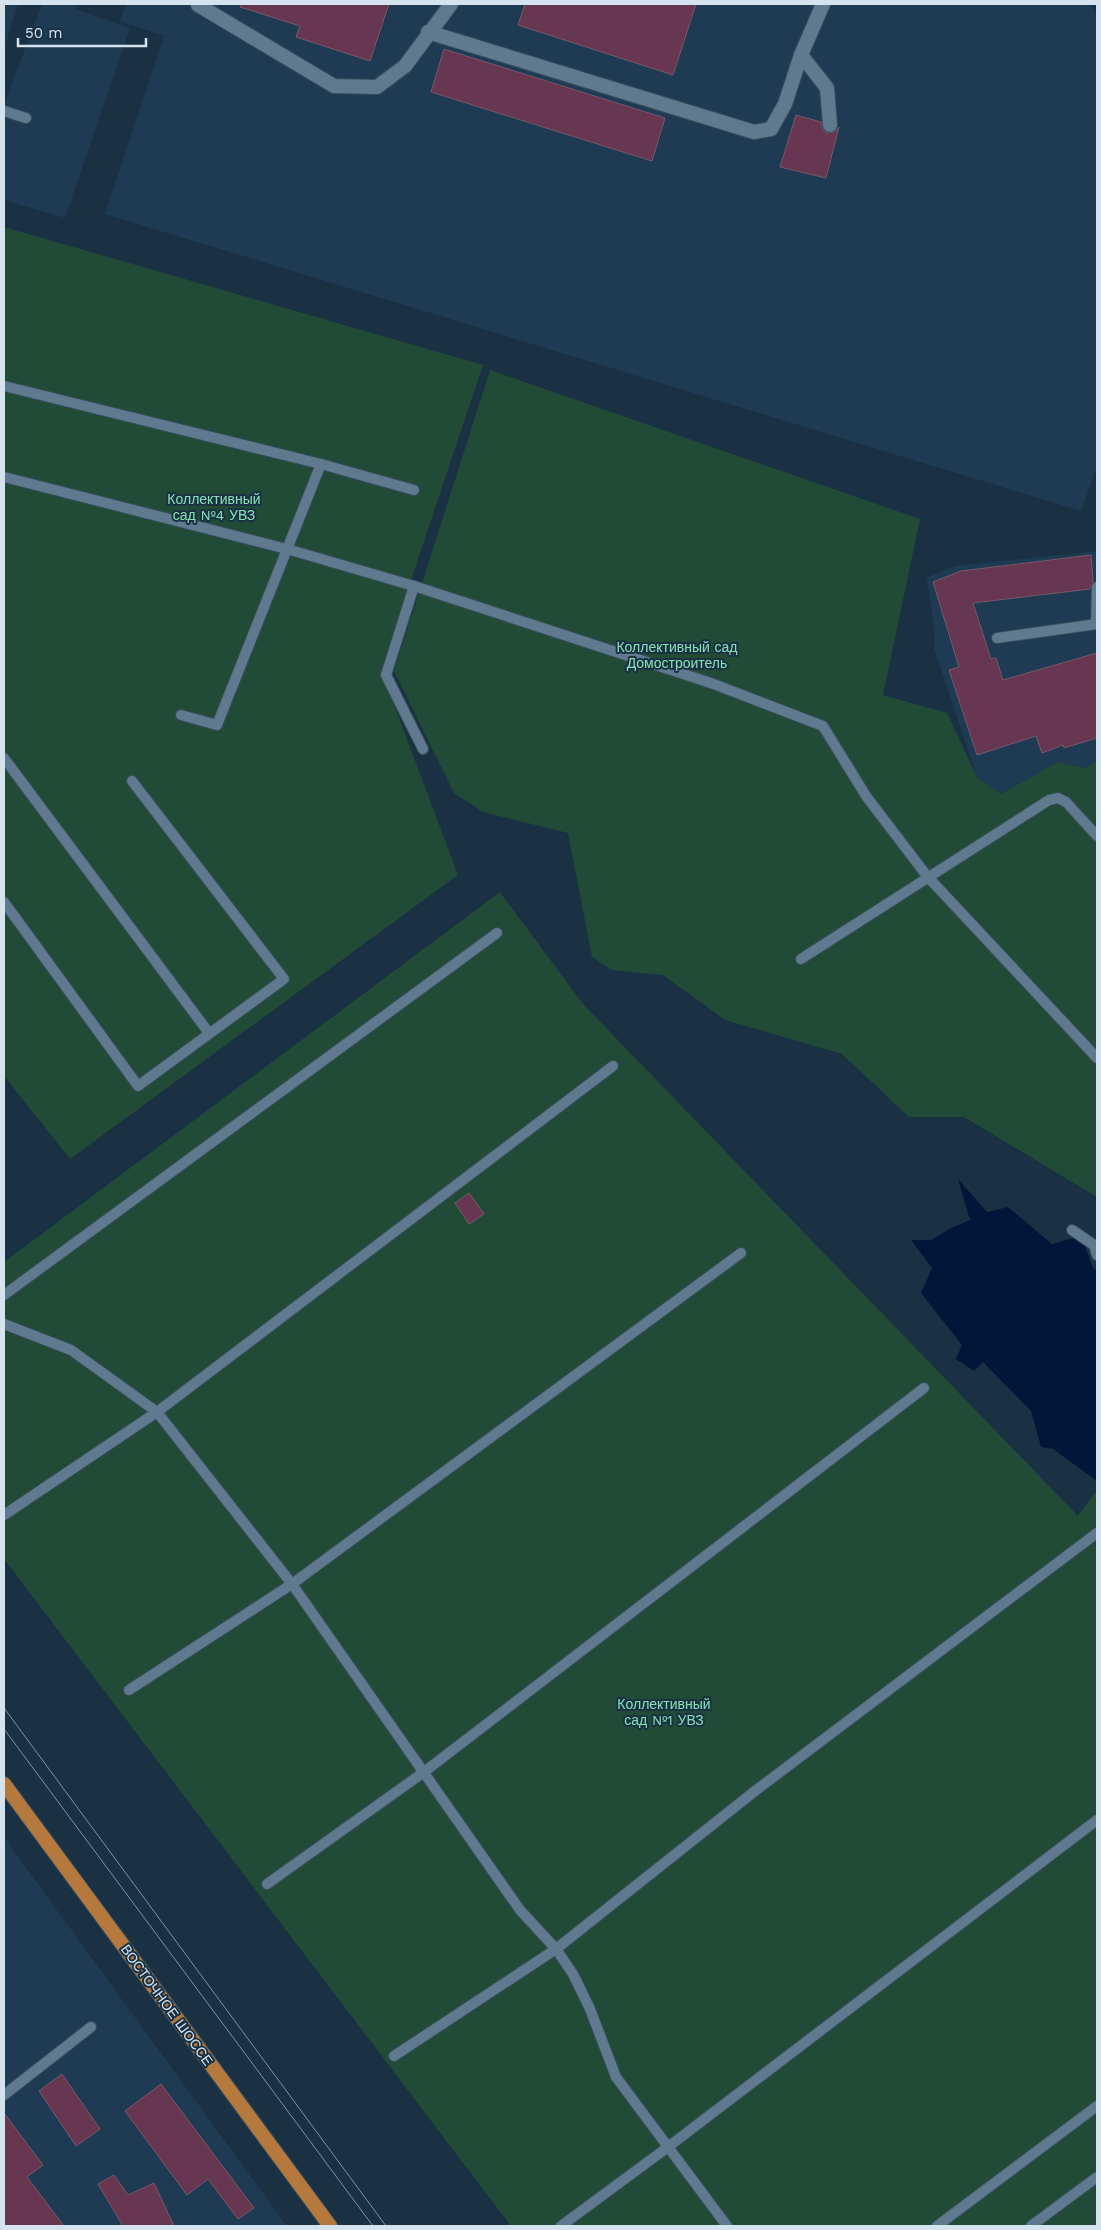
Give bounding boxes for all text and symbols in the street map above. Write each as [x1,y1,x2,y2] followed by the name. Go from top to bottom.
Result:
[18,15,145,47] scale bar
[25,24,62,42] text: 50 m
[167,491,261,523] park label: Коллективный сад №4 УВЗ
[616,639,738,671] park label: Коллективный сад Домостроитель
[617,1696,711,1728] park label: Коллективный сад №1 УВЗ
[118,1941,216,2069] street label: ВОСТОЧНОЕ ШОССЕ

